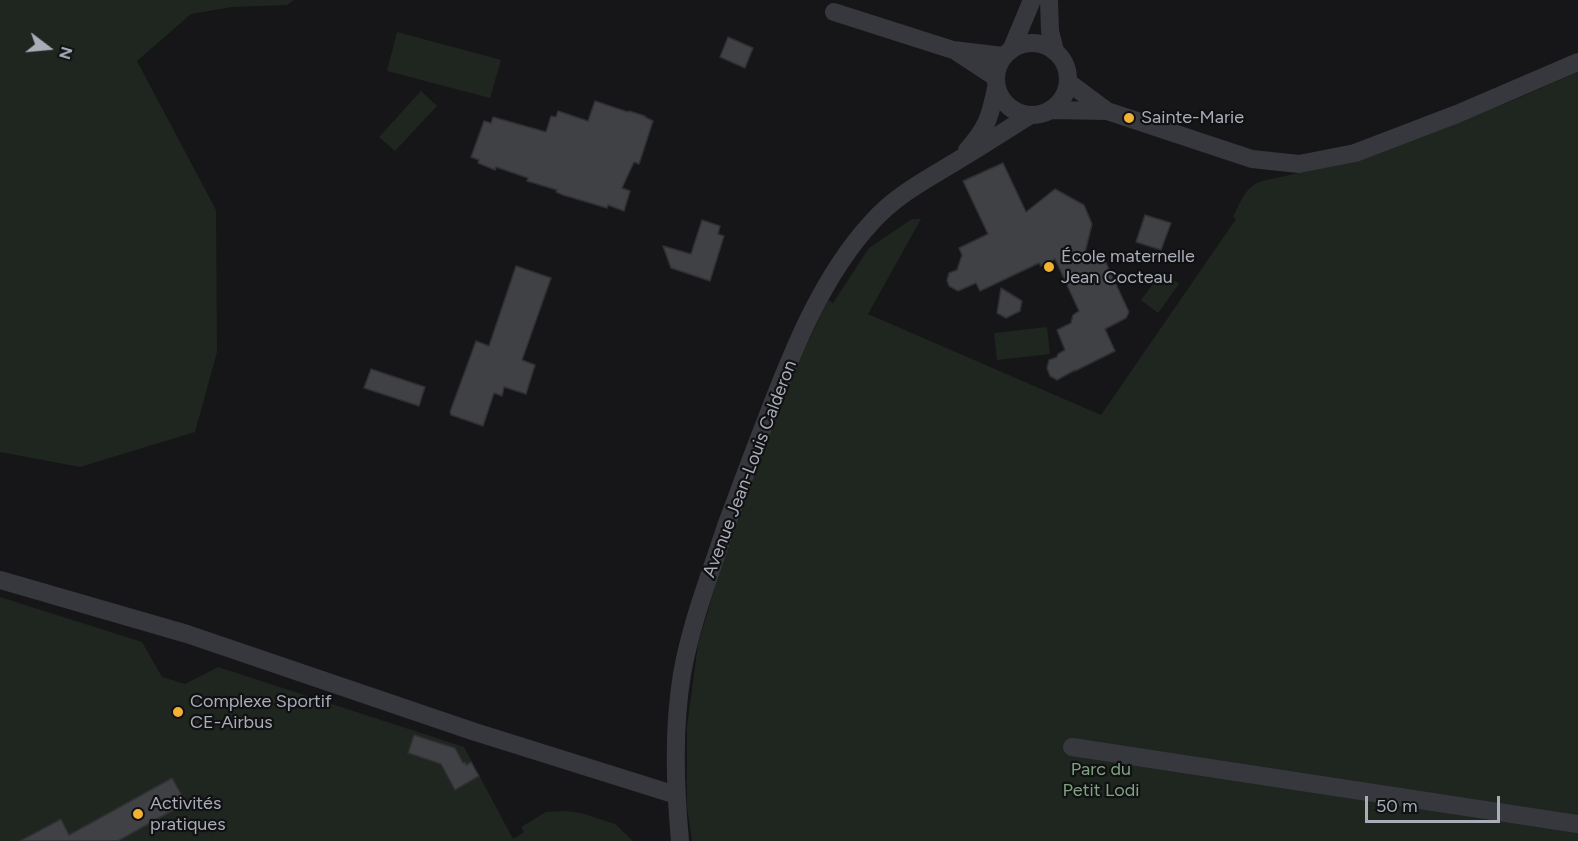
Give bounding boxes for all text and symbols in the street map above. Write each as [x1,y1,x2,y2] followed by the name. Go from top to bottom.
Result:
[18,18,78,78] north arrow
[55,45,77,62] text: N
[1141,107,1244,129] place label: Sainte-Marie
[1122,111,1136,125] marker: Sainte-Marie
[1061,246,1195,288] place label: École maternelle Jean Cocteau
[1042,260,1056,274] marker: École maternelle Jean Cocteau
[699,357,801,581] street label: Avenue Jean-Louis Calderon
[190,691,332,734] place label: Complexe Sportif CE-Airbus
[171,705,185,719] marker: Complexe Sportif CE-Airbus
[1063,759,1139,802] park label: Parc du Petit Lodi
[1368,784,1503,822] scale bar
[150,793,226,836] place label: Activités pratiques
[1376,795,1418,817] text: 50 m
[131,807,145,821] marker: Activités pratiques

